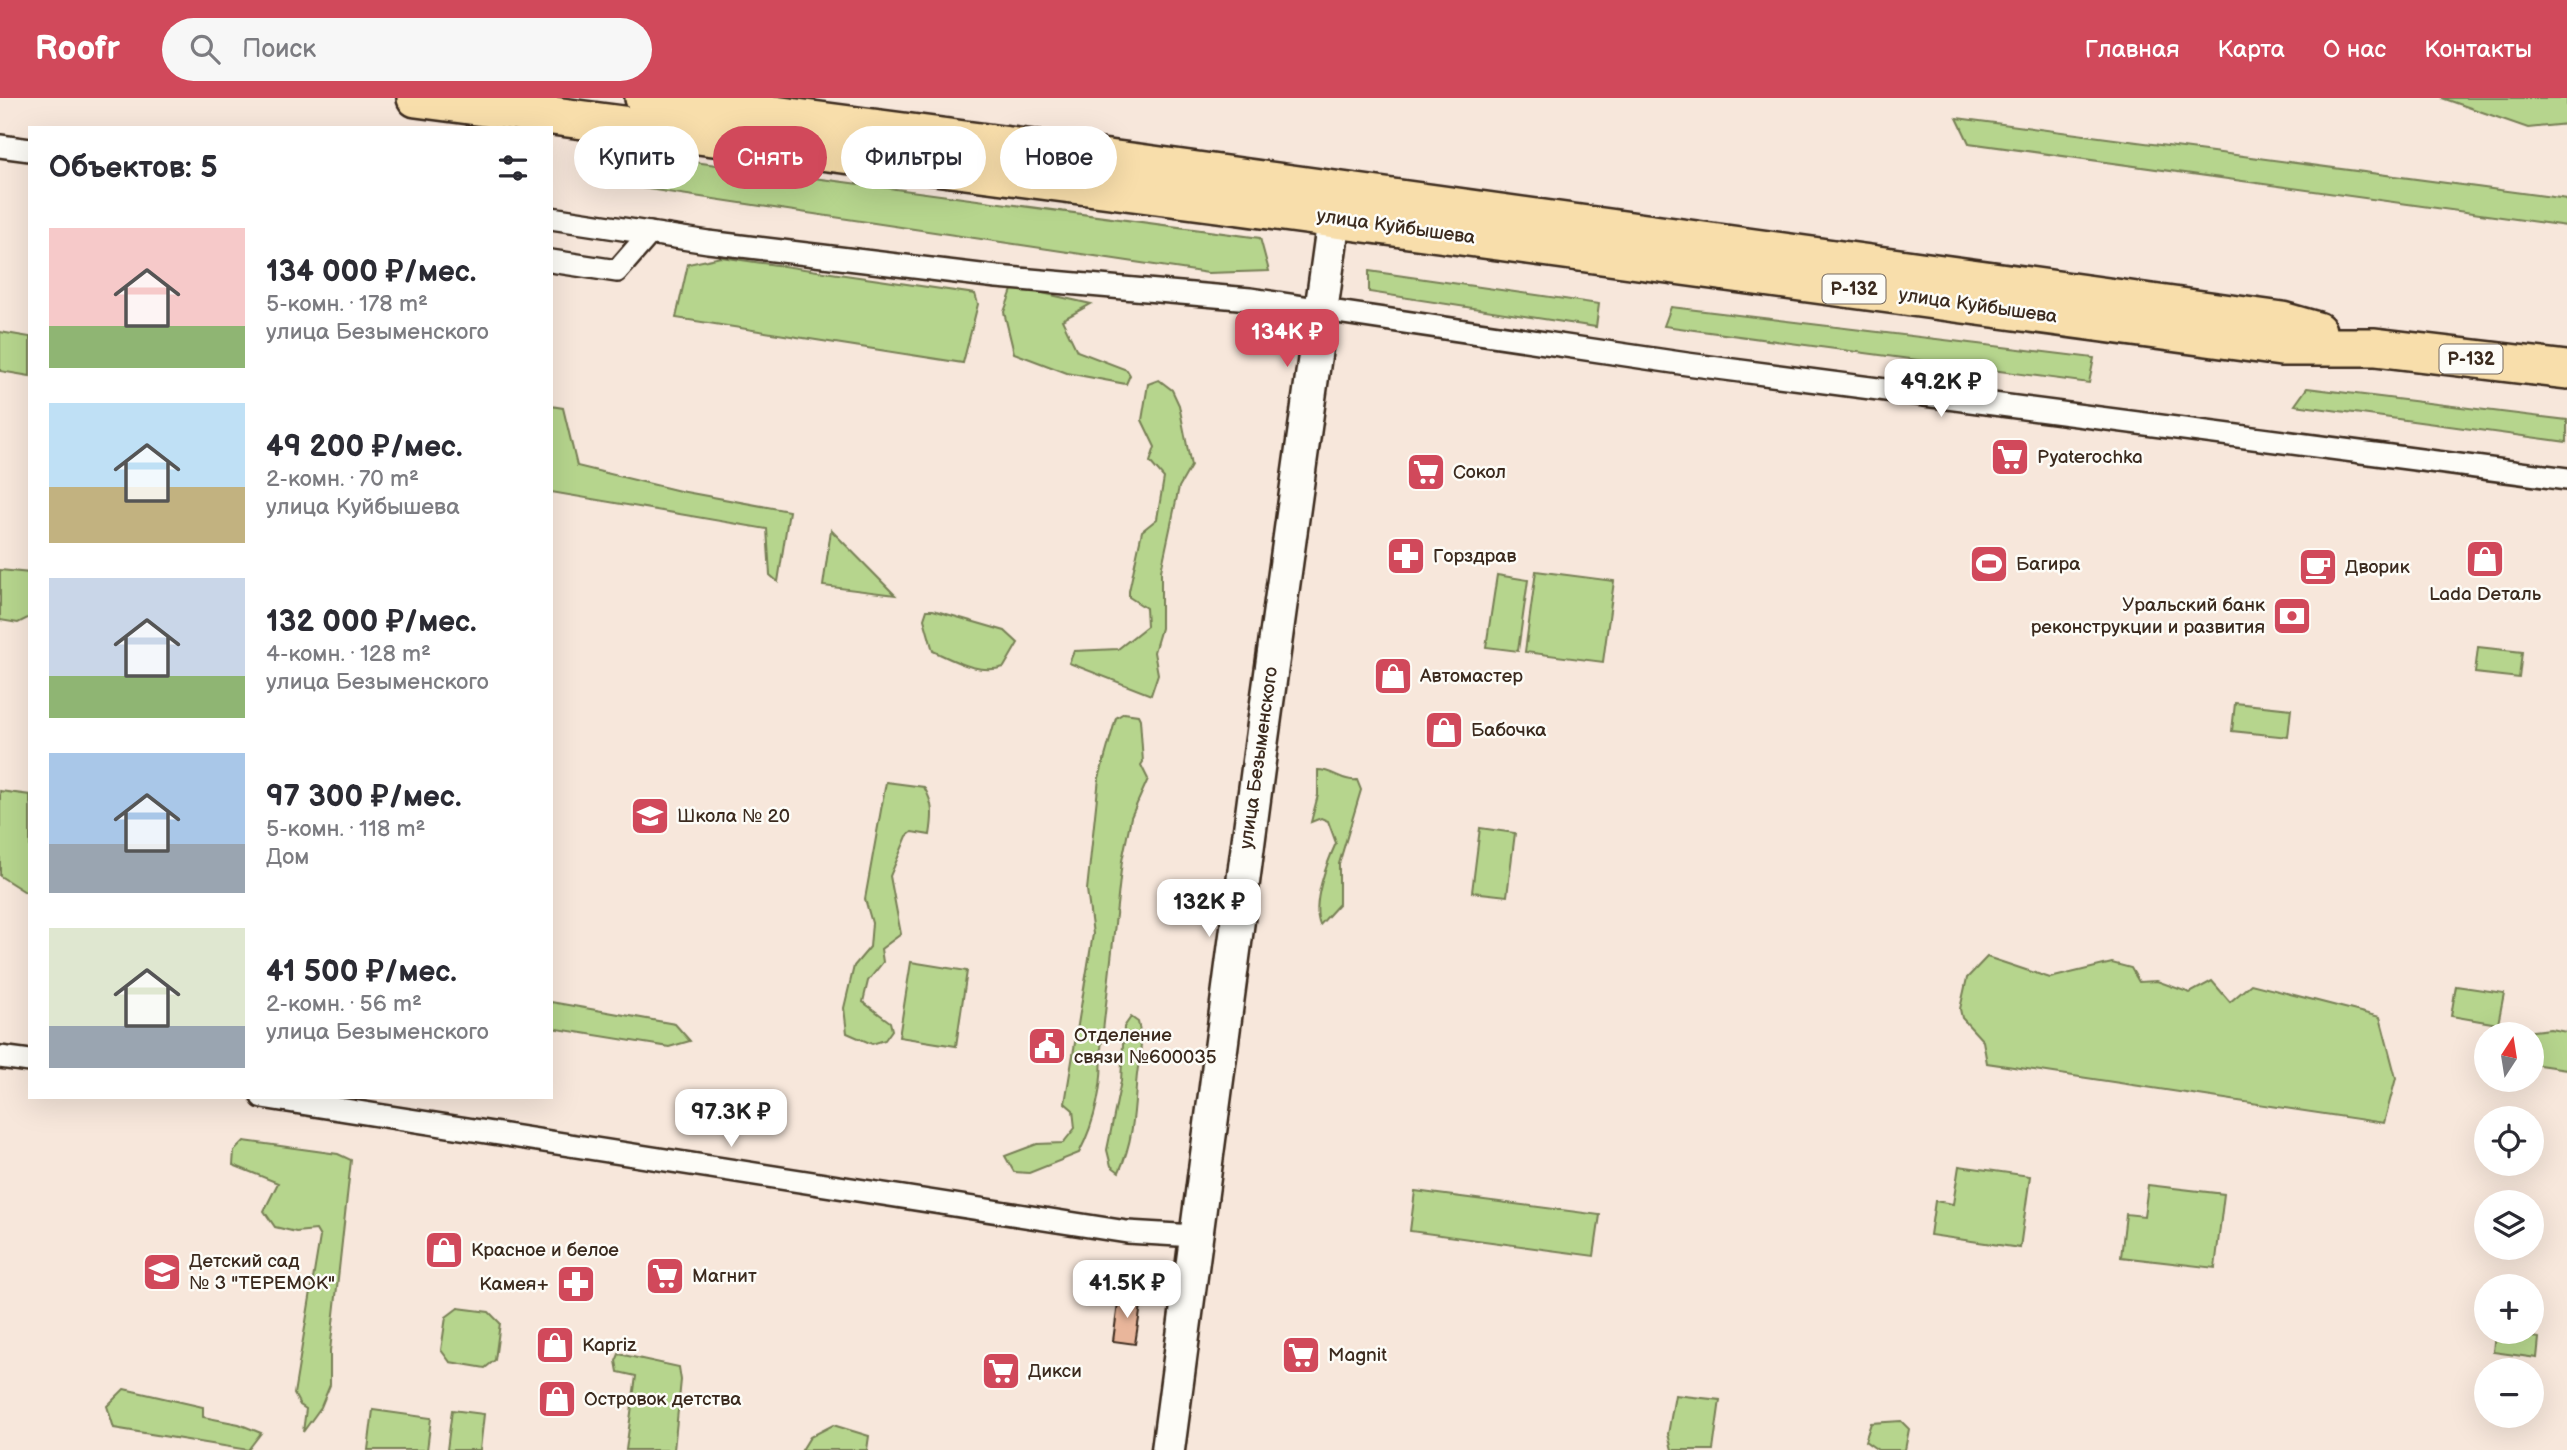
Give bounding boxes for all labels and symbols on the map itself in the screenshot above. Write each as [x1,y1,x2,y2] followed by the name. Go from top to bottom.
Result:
[1315,204,1477,250] street label: улица Куйбышева
[1822,274,1885,304] road number: Р-132
[1897,283,2059,329] street label: улица Куйбышева
[1230,310,1344,369] pin: 134K ₽
[2440,344,2502,374] road number: Р-132
[1876,360,2006,419] pin: 49.2K ₽
[1989,436,2031,478] supermarket icon: Pyaterochka
[2037,446,2143,469] place label: Pyaterochka
[1405,451,1447,493] supermarket icon: Сокол
[1453,461,1506,484] place label: Сокол
[1385,535,1427,577] pharmacy icon: Горздрав
[2464,538,2506,580] shop icon: Lada Dеталь
[1968,543,2010,585] sports icon: Багира
[1433,545,1517,568] place label: Горздрав
[2297,546,2339,588] cafe icon: Дворик
[2016,553,2080,576] place label: Багира
[2345,556,2410,579] place label: Дворик
[2429,583,2542,606] place label: Lada Dеталь
[2031,594,2265,639] place label: Уральский банк реконструкции и развития
[2271,595,2313,637] bank icon: Уральский банк реконструкции и развития
[1372,655,1414,697] shop icon: Автомастер
[1235,665,1283,851] street label: улица Безыменского
[1419,665,1523,688] place label: Автомастер
[1423,709,1465,751] shop icon: Бабочка
[1471,719,1547,742] place label: Бабочка
[629,795,671,837] school or university icon: Школа № 20
[677,805,790,828] place label: Школа № 20
[1152,880,1266,939] pin: 132K ₽
[2474,1022,2544,1092] north arrow
[1074,1024,1217,1069] place label: Отделение связи №600035
[1026,1025,1068,1067] public building icon: Отделение связи №600035
[666,1090,796,1149] pin: 97.3K ₽
[423,1229,465,1271] shop icon: Красное и белое
[471,1239,619,1262] place label: Красное и белое
[189,1250,335,1295] place label: Детский сад № 3 "ТЕРЕМОК"
[141,1251,183,1293] school or university icon: Детский сад № 3 "ТЕРЕМОК"
[644,1255,686,1297] supermarket icon: Магнит
[1062,1260,1192,1320] pin: 41.5K ₽
[555,1263,597,1305] pharmacy icon: Камея+
[692,1265,757,1288] place label: Магнит
[479,1273,549,1296] place label: Камея+
[534,1324,576,1366] shop icon: Kapriz
[582,1334,637,1357] place label: Kapriz
[1280,1334,1322,1376] supermarket icon: Magnit
[1328,1344,1387,1367] place label: Magnit
[980,1350,1022,1392] supermarket icon: Дикси
[1028,1360,1082,1383] place label: Дикси
[536,1378,578,1420] shop icon: Островок детства
[584,1388,741,1411] place label: Островок детства

